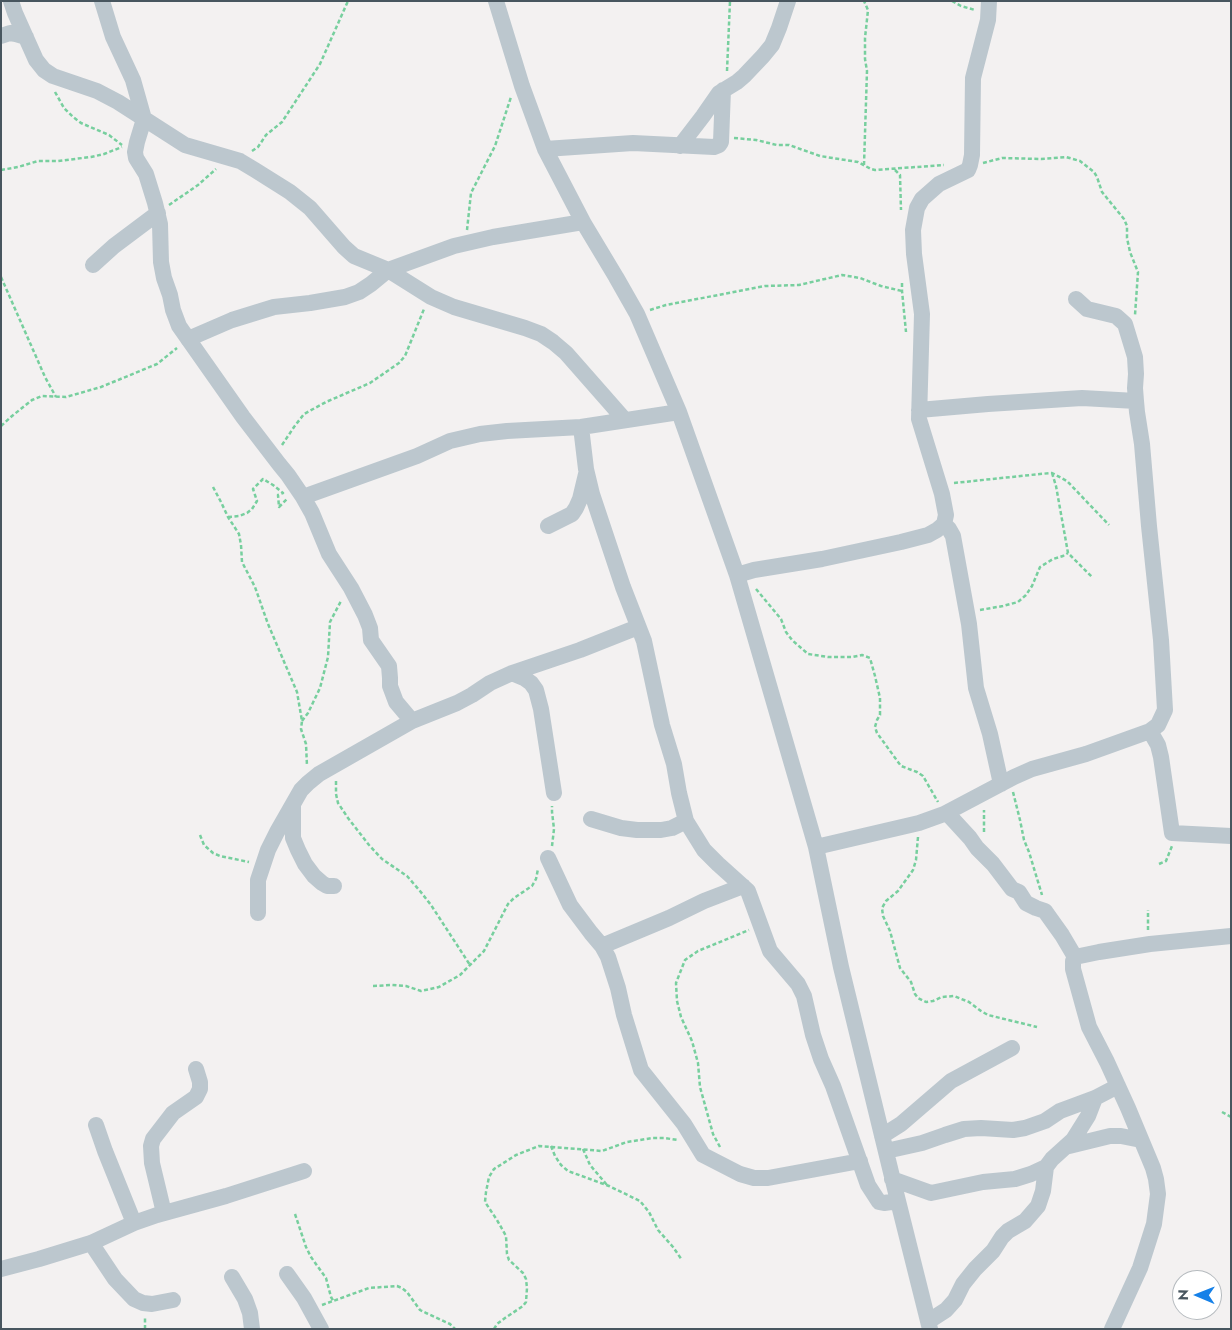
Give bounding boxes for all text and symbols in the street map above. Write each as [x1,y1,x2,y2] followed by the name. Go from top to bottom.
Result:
[1172,1270,1222,1320] north arrow
[1173,1289,1193,1300] text: N

